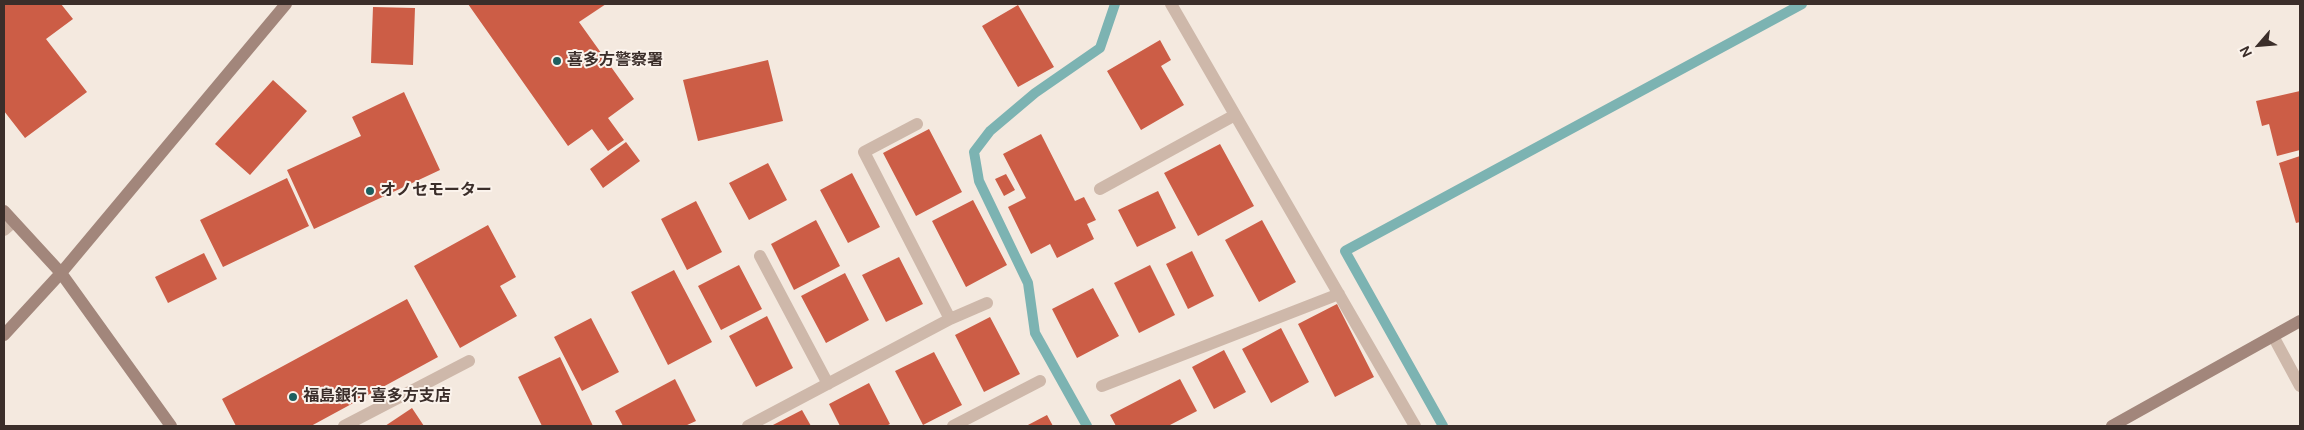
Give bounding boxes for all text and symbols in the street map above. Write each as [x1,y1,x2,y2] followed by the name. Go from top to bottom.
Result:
[2234,20,2284,70] north arrow
[2235,43,2256,60] text: N
[567,51,663,71] place label: 喜多方警察署
[551,55,563,67] marker: 喜多方警察署
[380,181,492,201] place label: オノセモーター
[364,185,376,197] marker: オノセモーター
[303,387,451,407] place label: 福島銀行 喜多方支店
[287,391,299,403] marker: 福島銀行 喜多方支店

